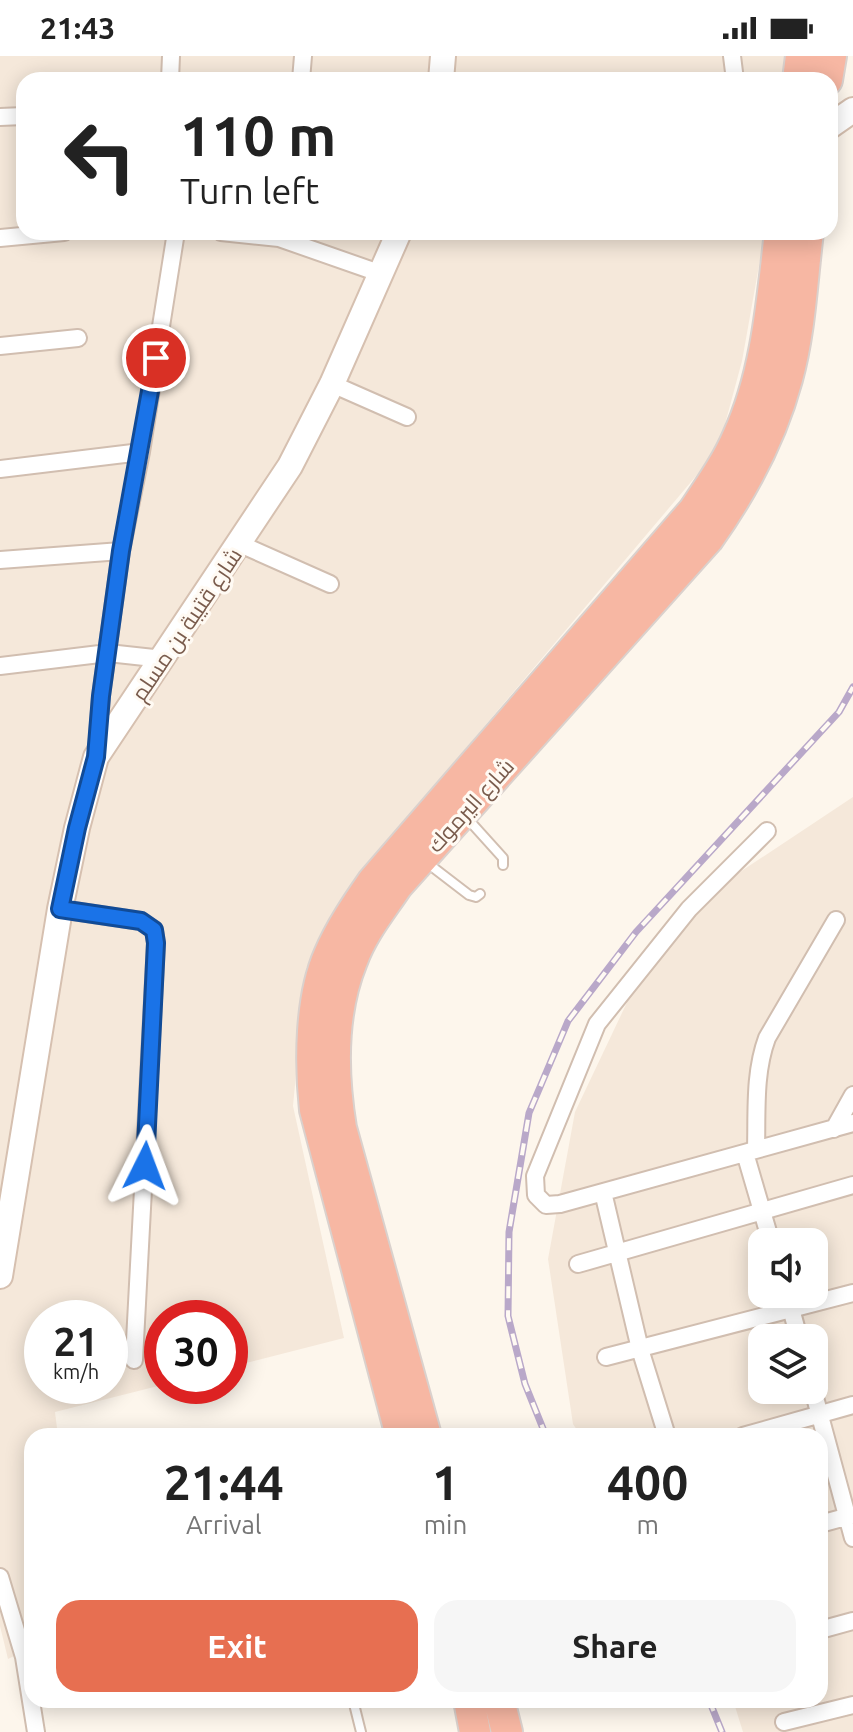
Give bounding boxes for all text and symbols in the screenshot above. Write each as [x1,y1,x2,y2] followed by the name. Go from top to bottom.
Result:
[40,11,115,45] text: 21:43
[48,104,152,208] icon: left
[180,104,336,167] text: 110 m
[180,170,319,211] text: Turn left
[122,324,190,392] pin
[134,336,178,380] icon: arrive
[126,543,250,707] street label: شارع قتيبة بن مسلم
[422,753,521,859] street label: شارع اليرموك
[103,1124,187,1208] position arrow
[748,1228,828,1404] map controls
[748,1228,828,1308] button: sound
[144,1300,248,1404] speed limit sign: 30
[53,1319,99,1364] text: 21
[748,1324,828,1404] button: layers
[53,1360,99,1383] text: km/h
[164,1455,284,1509] text: 21:44
[432,1455,459,1509] text: 1
[607,1455,688,1509] text: 400
[186,1510,262,1539] text: Arrival
[424,1510,467,1539] text: min
[636,1510,659,1539] text: m
[56,1600,418,1692] button: Exit
[434,1600,796,1692] button: Share

